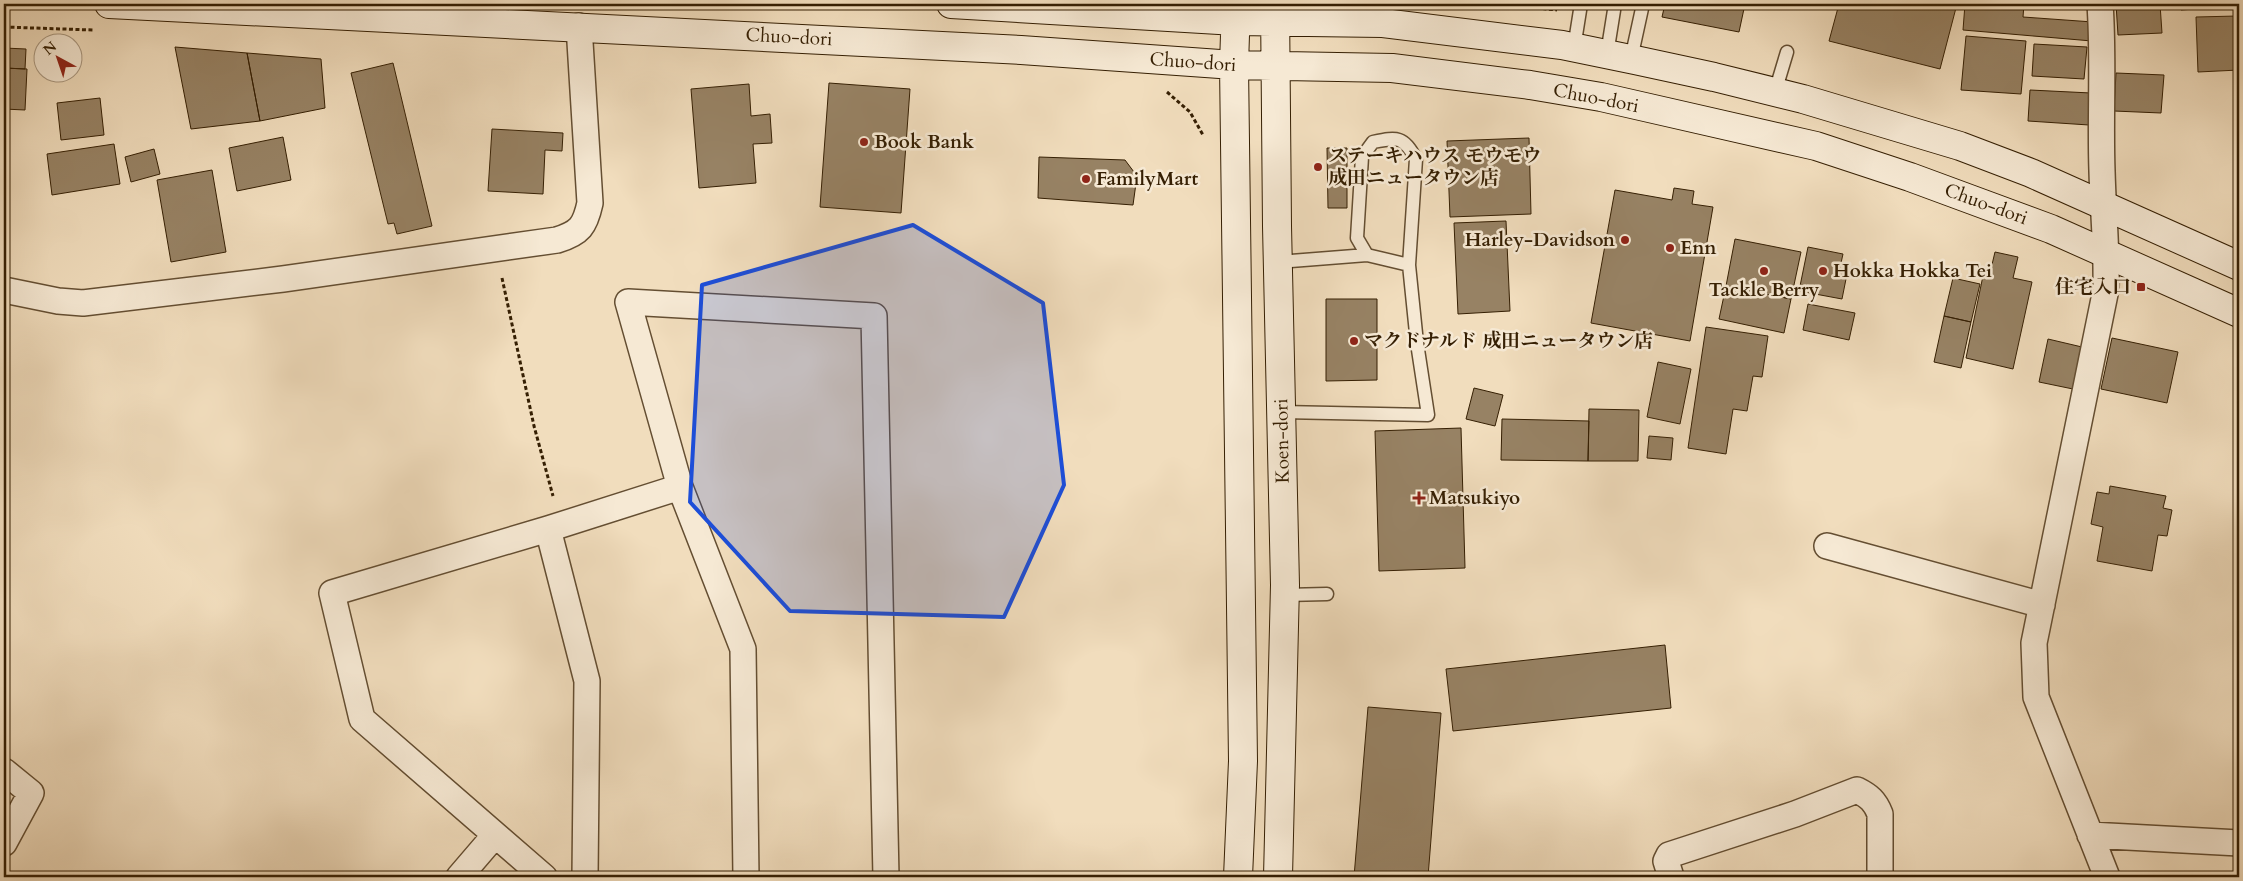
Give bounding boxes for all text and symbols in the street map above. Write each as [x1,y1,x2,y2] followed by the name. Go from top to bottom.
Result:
[745,22,833,52] street label: Chuo-dori
[32,32,82,82] north arrow
[39,37,61,60] text: N
[1149,46,1237,78] street label: Chuo-dori
[1551,77,1641,119] street label: Chuo-dori
[874,129,974,155] place label: Book Bank
[858,136,870,148] marker: Book Bank
[1328,143,1541,191] place label: ステーキハウス モウモウ 成田ニュータウン店
[1312,161,1324,173] marker: ステーキハウス モウモウ 成田ニュータウン店
[1096,166,1198,192] place label: FamilyMart
[1080,173,1092,185] marker: FamilyMart
[1941,177,2031,231] street label: Chuo-dori
[1465,227,1616,253] place label: Harley-Davidson
[1619,234,1631,246] marker: Harley-Davidson
[1680,235,1717,261] place label: Enn
[1664,242,1676,254] marker: Enn
[1833,258,1992,284] place label: Hokka Hokka Tei
[1758,265,1770,277] marker: Tackle Berry
[1817,265,1829,277] marker: Hokka Hokka Tei
[2055,274,2131,300] place label: 住宅入口
[1709,277,1820,303] place label: Tackle Berry
[2135,281,2147,293] marker: 住宅入口
[1364,328,1653,354] place label: マクドナルド 成田ニュータウン店
[1348,335,1360,347] marker: マクドナルド 成田ニュータウン店
[1268,398,1296,484] street label: Koen-dori
[1429,485,1520,511] place label: Matsukiyo
[1413,492,1425,504] marker: Matsukiyo

